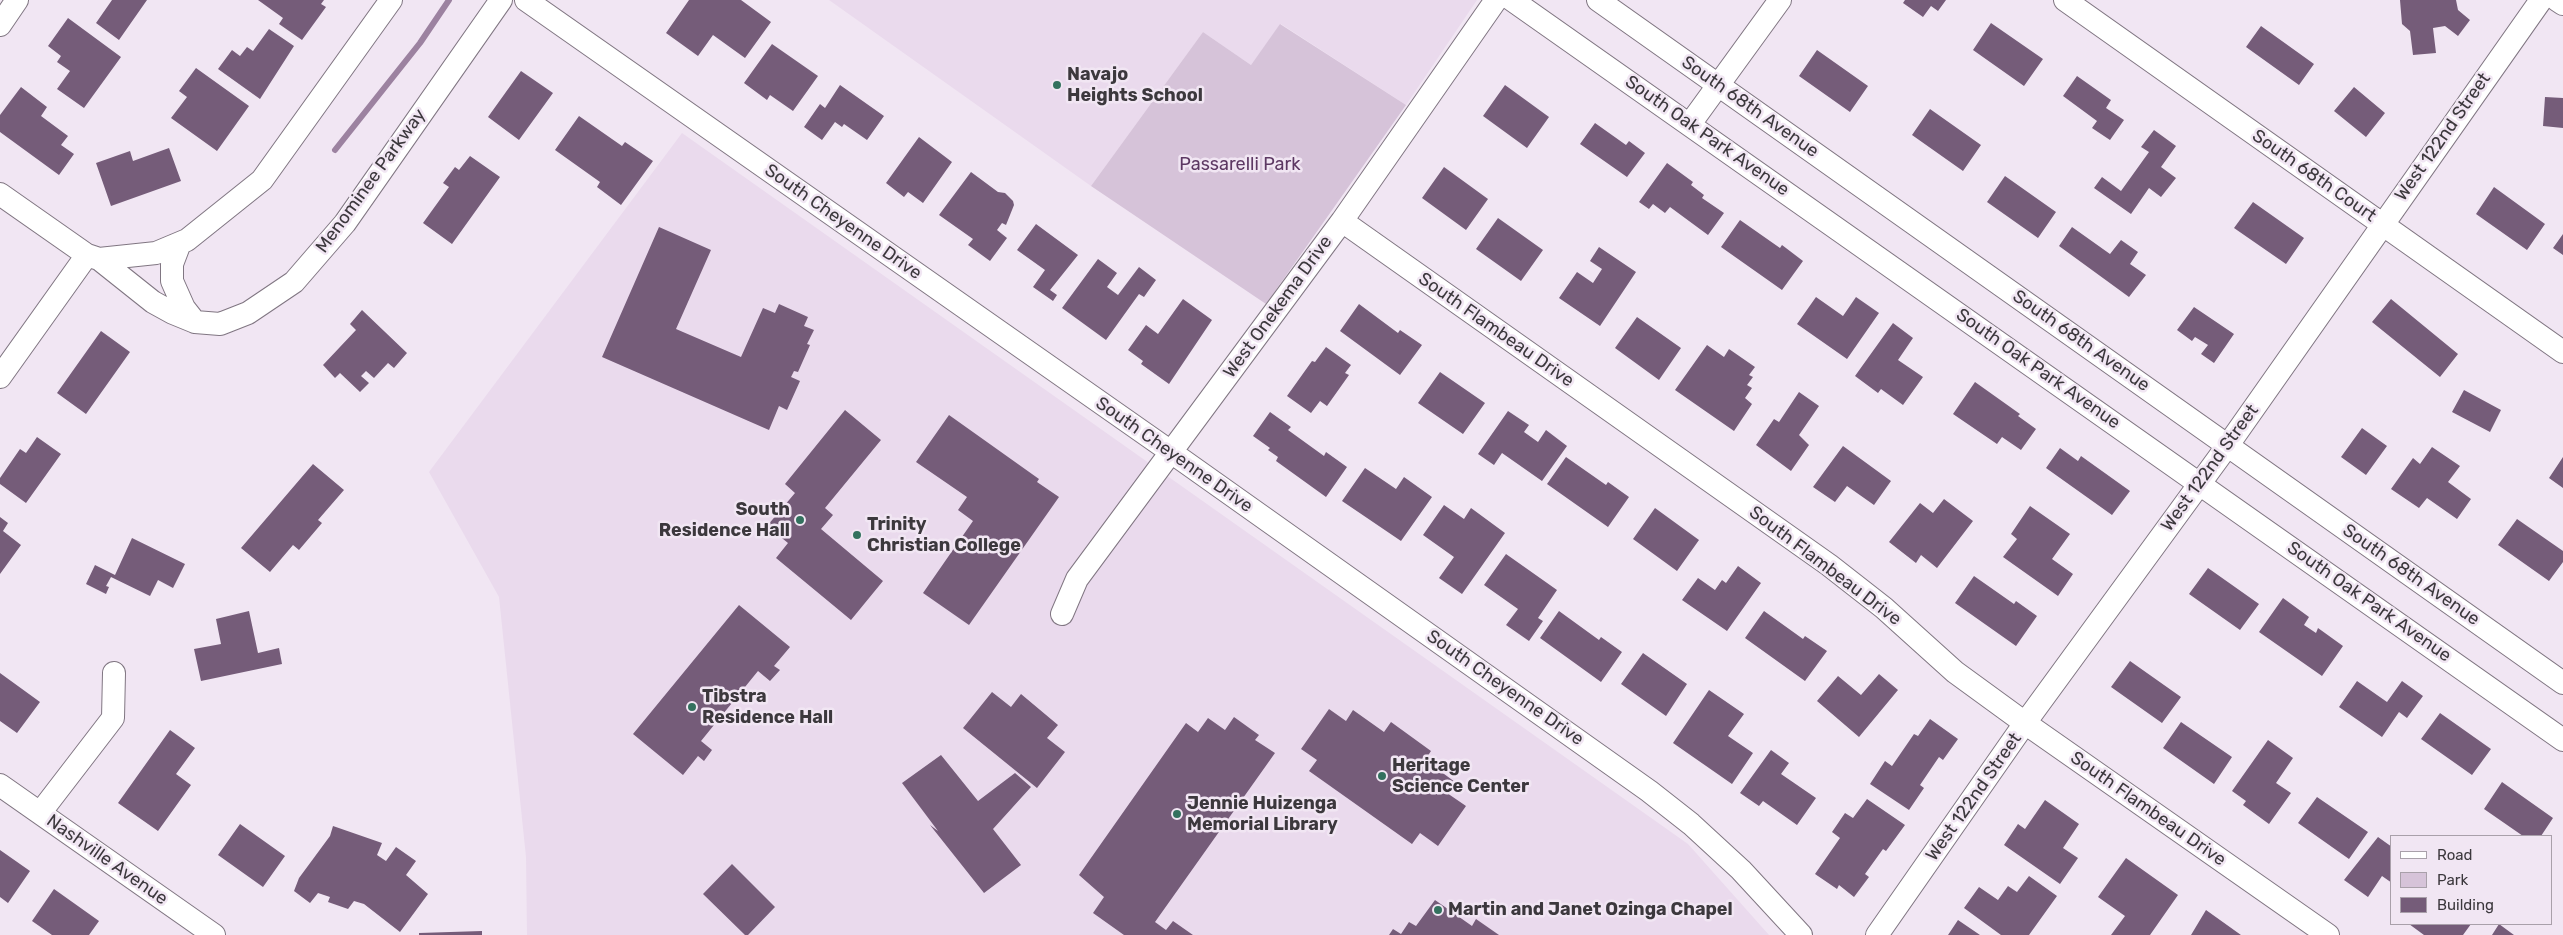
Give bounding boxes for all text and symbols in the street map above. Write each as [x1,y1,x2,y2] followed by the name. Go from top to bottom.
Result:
[1677,52,1823,162] street label: South 68th Avenue
[1067,64,1203,106] place label: Navajo Heights School
[2391,69,2495,205] street label: West 122nd Street
[1621,71,1793,201] street label: South Oak Park Avenue
[1051,79,1063,91] marker: Navajo Heights School
[312,105,430,257] street label: Menominee Parkway
[2248,125,2380,227] street label: South 68th Court
[1179,154,1301,176] park label: Passarelli Park
[760,160,926,284] street label: South Cheyenne Drive
[1219,232,1337,382] street label: West Onekema Drive
[1414,268,1578,392] street label: South Flambeau Drive
[2008,286,2154,396] street label: South 68th Avenue
[1952,304,2124,434] street label: South Oak Park Avenue
[1091,393,1257,517] street label: South Cheyenne Drive
[2157,400,2263,536] street label: West 122nd Street
[659,499,790,542] place label: South Residence Hall
[1745,502,1905,630] street label: South Flambeau Drive
[794,514,806,526] marker: South Residence Hall
[867,514,1021,556] place label: Trinity Christian College
[2338,520,2484,630] street label: South 68th Avenue
[851,529,863,541] marker: Trinity Christian College
[2283,537,2455,667] street label: South Oak Park Avenue
[1422,626,1588,750] street label: South Cheyenne Drive
[702,686,833,729] place label: Tibstra Residence Hall
[686,701,698,713] marker: Tibstra Residence Hall
[1922,729,2026,865] street label: West 122nd Street
[2066,747,2230,871] street label: South Flambeau Drive
[1392,755,1529,798] place label: Heritage Science Center
[1376,770,1388,782] marker: Heritage Science Center
[1187,793,1338,836] place label: Jennie Huizenga Memorial Library
[1171,808,1183,820] marker: Jennie Huizenga Memorial Library
[42,810,172,910] street label: Nashville Avenue
[2390,835,2553,925] legend
[2437,846,2473,864] text: Road
[2437,871,2468,889] text: Park
[2437,896,2494,914] text: Building
[1448,899,1733,921] place label: Martin and Janet Ozinga Chapel
[1432,904,1444,916] marker: Martin and Janet Ozinga Chapel

